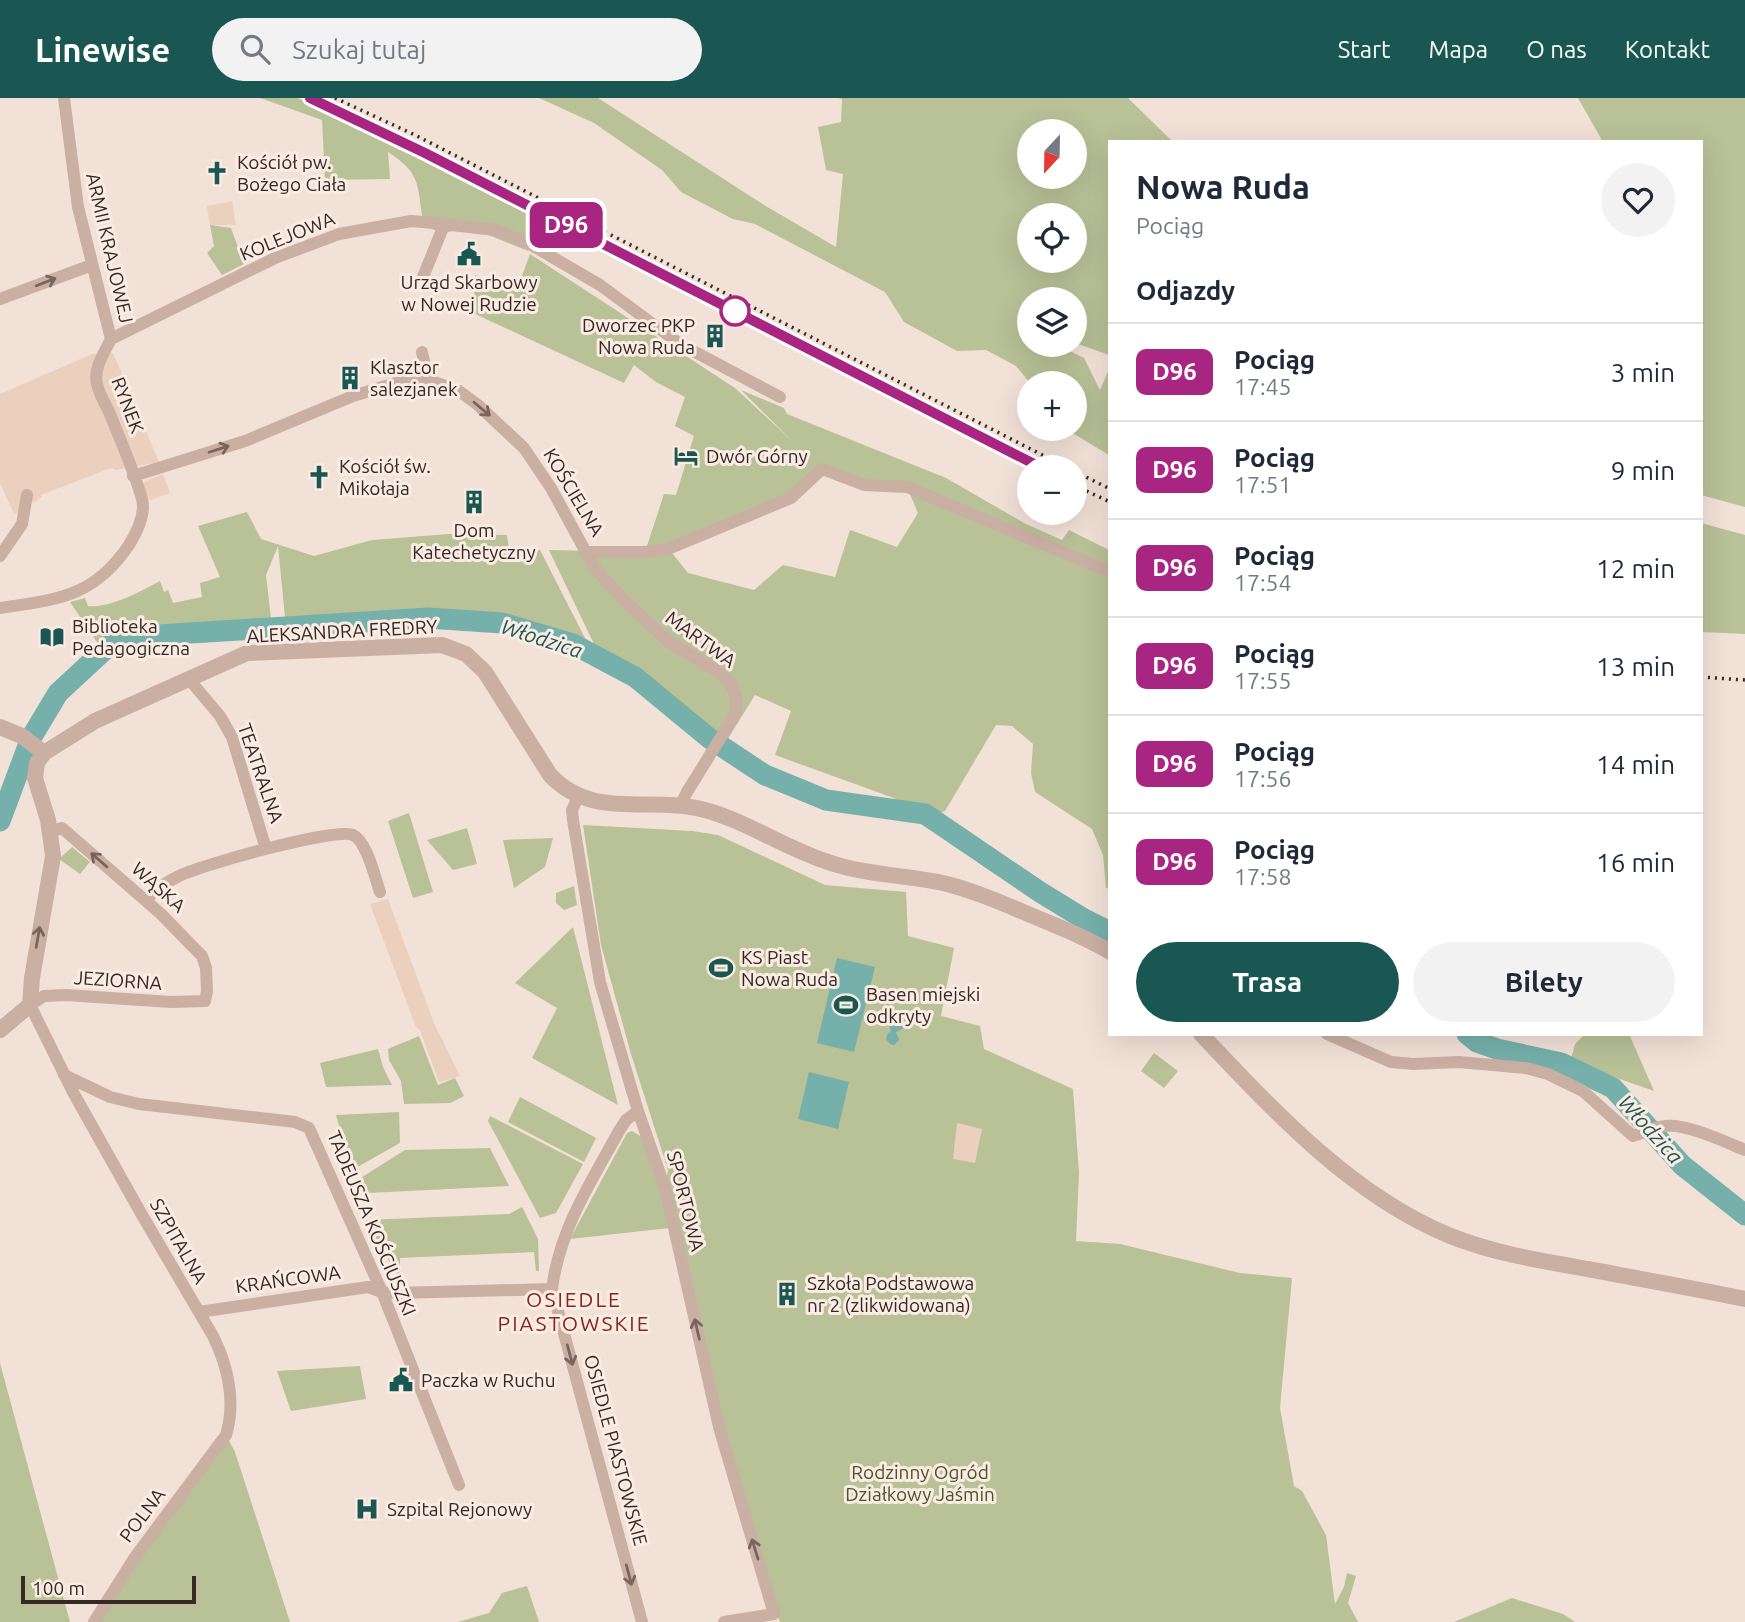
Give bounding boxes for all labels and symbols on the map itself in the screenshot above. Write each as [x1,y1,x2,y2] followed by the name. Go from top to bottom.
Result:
[1017,119,1087,189] north arrow
[237,151,346,195] place label: Kościół pw. Bożego Ciała
[203,159,231,187] church icon: Kościół pw. Bożego Ciała
[82,171,138,325] street label: ARMII KRAJOWEJ
[526,202,606,248] line badge: D96
[236,207,338,265] street label: KOLEJOWA
[455,240,483,268] public building icon: Urząd Skarbowy w Nowej Rudzie
[400,271,538,315] place label: Urząd Skarbowy w Nowej Rudzie
[34,275,56,287] one-way arrow
[720,296,750,326] unlabelled marker
[582,314,695,358] place label: Dworzec PKP Nowa Ruda
[701,322,729,350] building icon: Dworzec PKP Nowa Ruda
[370,356,458,400] place label: Klasztor salezjanek
[336,364,364,392] building icon: Klasztor salezjanek
[107,374,149,437] street label: RYNEK
[473,401,491,417] one-way arrow
[207,442,229,455] one-way arrow
[672,442,700,470] hotel icon: Dwór Górny
[539,444,609,540] street label: KOŚCIELNA
[706,445,808,467] place label: Dwór Górny
[339,455,431,499] place label: Kościół św. Mikołaja
[305,463,333,491] church icon: Kościół św. Mikołaja
[460,488,488,516] building icon: Dom Katechetyczny
[412,519,536,563] place label: Dom Katechetyczny
[662,606,741,672] street label: MARTWA
[499,614,585,662] water label: Włodzica
[72,615,190,659] place label: Biblioteka Pedagogiczna
[246,615,438,647] street label: ALEKSANDRA FREDRY
[38,623,66,651] library icon: Biblioteka Pedagogiczna
[234,720,288,826] street label: TEATRALNA
[90,852,108,868] one-way arrow
[128,857,191,917] street label: WĄSKA
[32,926,45,949] one-way arrow
[741,946,838,990] place label: KS Piast Nowa Ruda
[707,954,735,982] sports icon: KS Piast Nowa Ruda
[73,966,163,994] street label: JEZIORNA
[866,983,980,1027] place label: Basen miejski odkryty
[832,991,860,1019] sports icon: Basen miejski odkryty
[1614,1090,1688,1168] water label: Włodzica
[323,1127,421,1319] street label: TADEUSZA KOŚCIUSZKI
[663,1149,709,1254] street label: SPORTOWA
[146,1195,212,1288] street label: SZPITALNA
[234,1261,343,1297] street label: KRAŃCOWA
[807,1272,974,1316] place label: Szkoła Podstawowa nr 2 (zlikwidowana)
[773,1280,801,1308] building icon: Szkoła Podstawowa nr 2 (zlikwidowana)
[498,1287,650,1335] district label: OSIEDLE PIASTOWSKIE
[689,1318,703,1341] one-way arrow
[565,1344,578,1366] one-way arrow
[580,1352,652,1548] street label: OSIEDLE PIASTOWSKIE
[387,1366,415,1394] public building icon: Paczka w Ruchu
[421,1369,556,1391] place label: Paczka w Ruchu
[845,1461,995,1505] park label: Rodzinny Ogród Działkowy Jaśmin
[115,1483,170,1546] street label: POLNA
[353,1495,381,1523] hospital icon: Szpital Rejonowy
[387,1498,532,1520] place label: Szpital Rejonowy
[747,1538,760,1560] one-way arrow
[623,1563,636,1585] one-way arrow
[21,1573,196,1605] scale bar

